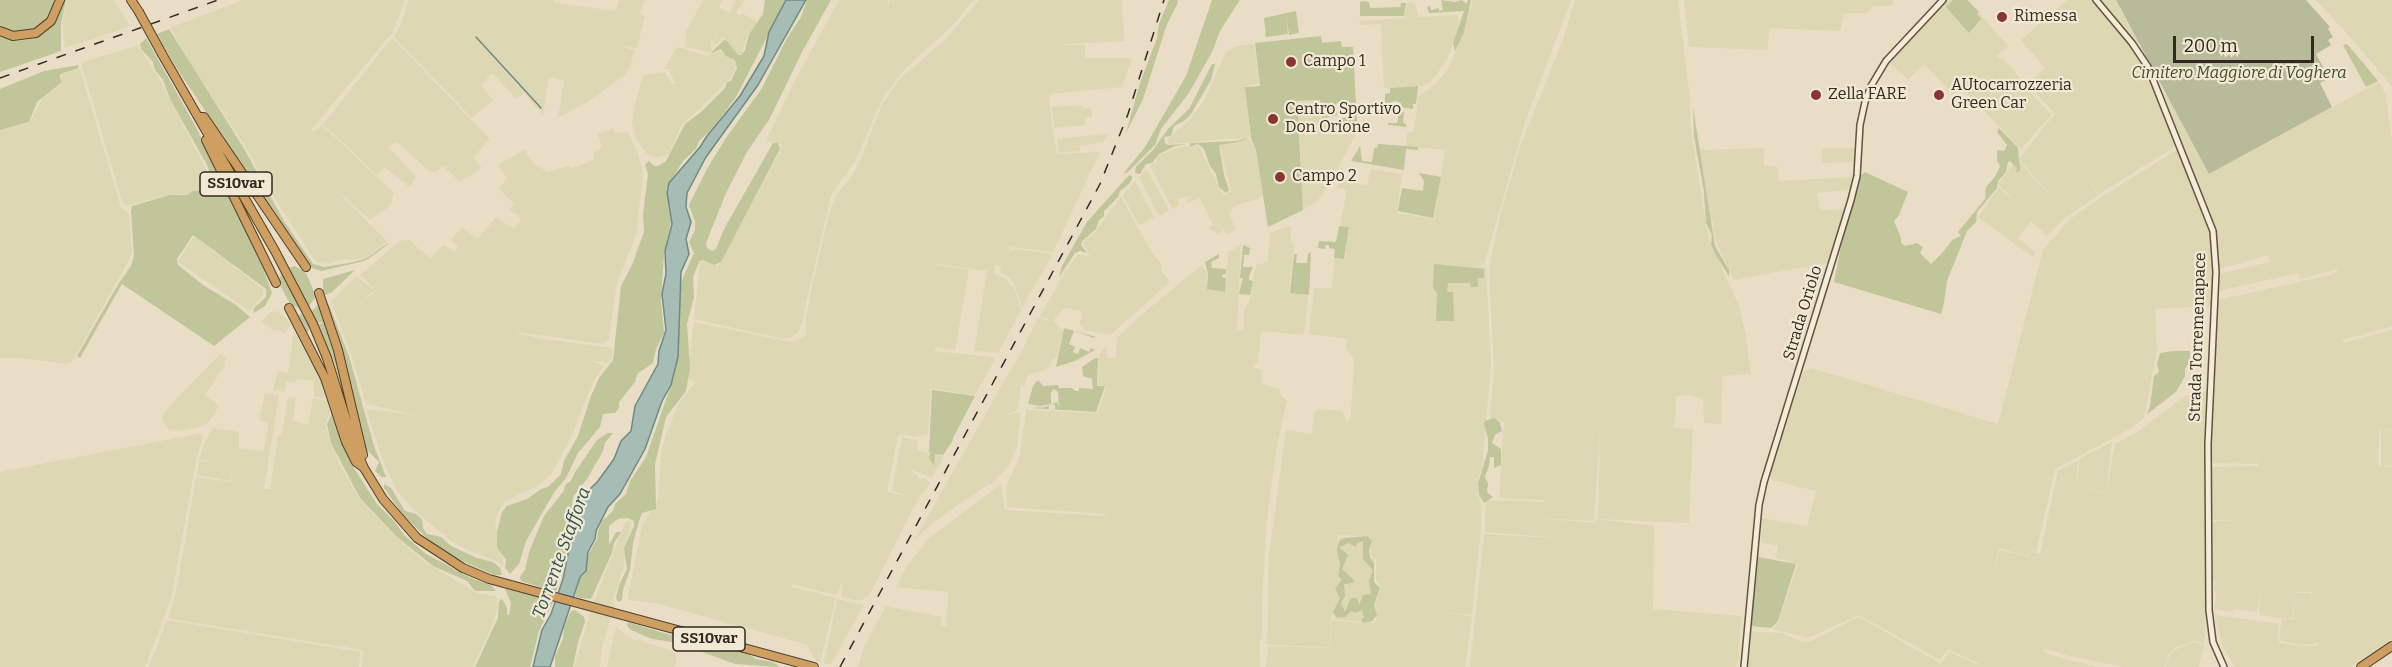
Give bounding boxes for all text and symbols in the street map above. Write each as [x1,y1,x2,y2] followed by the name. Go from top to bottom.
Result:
[2014,7,2077,27] place label: Rimessa
[1995,10,2009,24] marker: Rimessa
[2176,24,2317,62] scale bar
[2184,35,2238,57] text: 200 m
[1303,52,1365,72] place label: Campo 1
[1284,55,1298,69] marker: Campo 1
[2131,64,2347,84] park label: Cimitero Maggiore di Voghera
[1951,76,2072,114] place label: AUtocarrozzeria Green Car
[1828,85,1907,105] place label: Zella FARE
[1809,88,1823,102] marker: Zella FARE
[1932,88,1946,102] marker: AUtocarrozzeria Green Car
[1285,100,1401,138] place label: Centro Sportivo Don Orione
[1266,112,1280,126] marker: Centro Sportivo Don Orione
[1292,167,1357,187] place label: Campo 2
[1273,170,1287,184] marker: Campo 2
[200,172,272,196] road number: SS10var
[2185,252,2211,422] street label: Strada Torremenapace
[1779,263,1827,363] street label: Strada Oriolo
[528,485,596,621] water label: Torrente Staffora
[673,627,745,651] road number: SS10var

